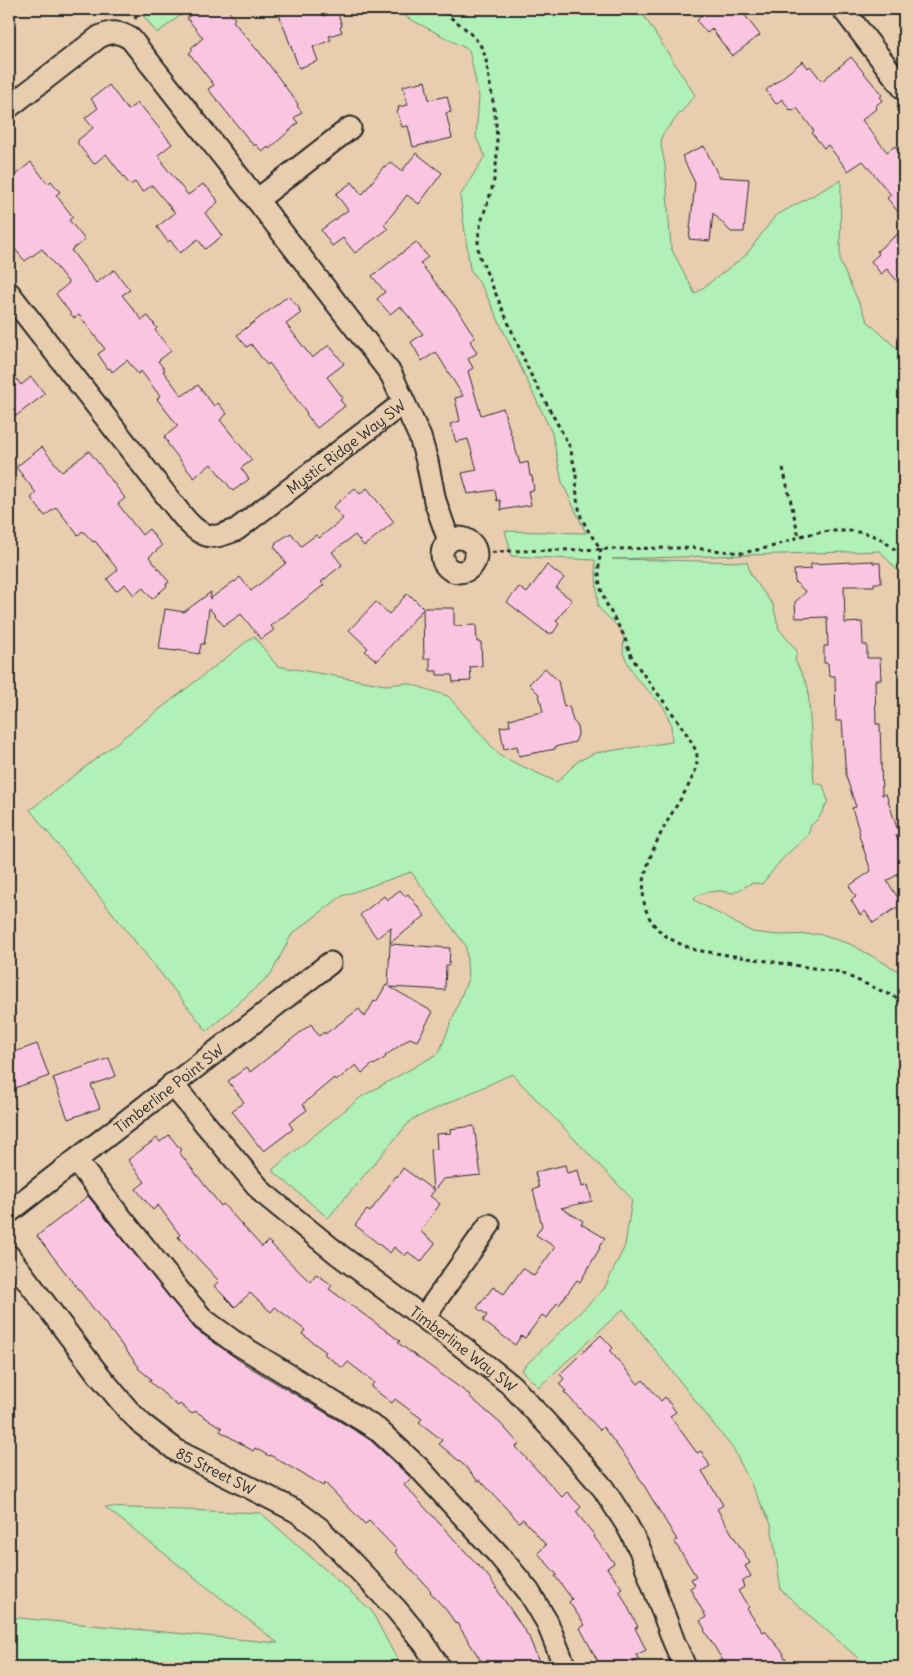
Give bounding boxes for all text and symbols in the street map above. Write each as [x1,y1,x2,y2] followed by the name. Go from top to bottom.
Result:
[282,395,409,498] street label: Mystic Ridge Way SW
[110,1039,228,1137] street label: Timberline Point SW
[407,1302,521,1396] street label: Timberline Way SW
[173,1443,259,1499] street label: 85 Street SW

